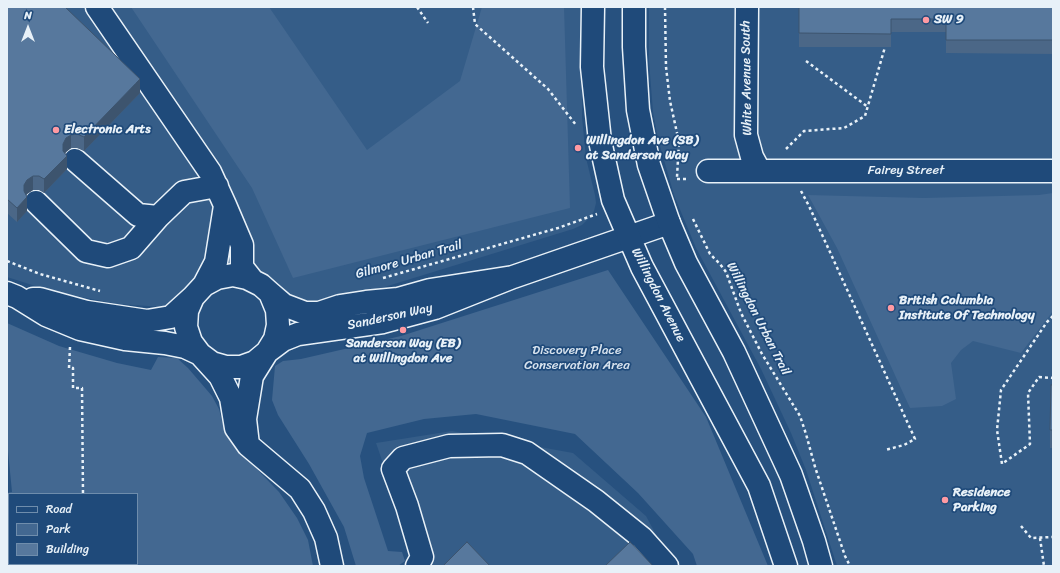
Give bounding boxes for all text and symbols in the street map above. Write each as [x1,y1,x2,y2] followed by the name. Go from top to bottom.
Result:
[24,6,32,25] text: N
[8,8,48,48] north arrow
[934,12,964,28] place label: SW 9
[921,15,931,25] marker: SW 9
[738,20,756,136] street label: White Avenue South
[64,122,151,138] place label: Electronic Arts
[51,125,61,135] marker: Electronic Arts
[586,133,698,164] place label: Willingdon Ave (SB) at Sanderson Way
[573,143,583,153] marker: Willingdon Ave (SB) at Sanderson Way
[868,163,944,179] street label: Fairey Street
[354,237,464,283] street label: Gilmore Urban Trail
[628,245,688,345] street label: Willingdon Avenue
[723,260,793,378] street label: Willingdon Urban Trail
[899,293,1035,324] place label: British Columbia Institute Of Technology
[346,300,434,334] street label: Sanderson Way
[886,303,896,313] marker: British Columbia Institute Of Technology
[398,325,408,335] marker: Sanderson Way (EB) at Willingdon Ave
[346,336,460,367] place label: Sanderson Way (EB) at Willingdon Ave
[524,343,630,374] park label: Discovery Place Conservation Area
[953,485,1010,516] place label: Residence Parking
[8,493,138,565] legend
[940,495,950,505] marker: Residence Parking
[46,498,72,520] text: Road
[46,518,71,540] text: Park
[46,538,89,560] text: Building

